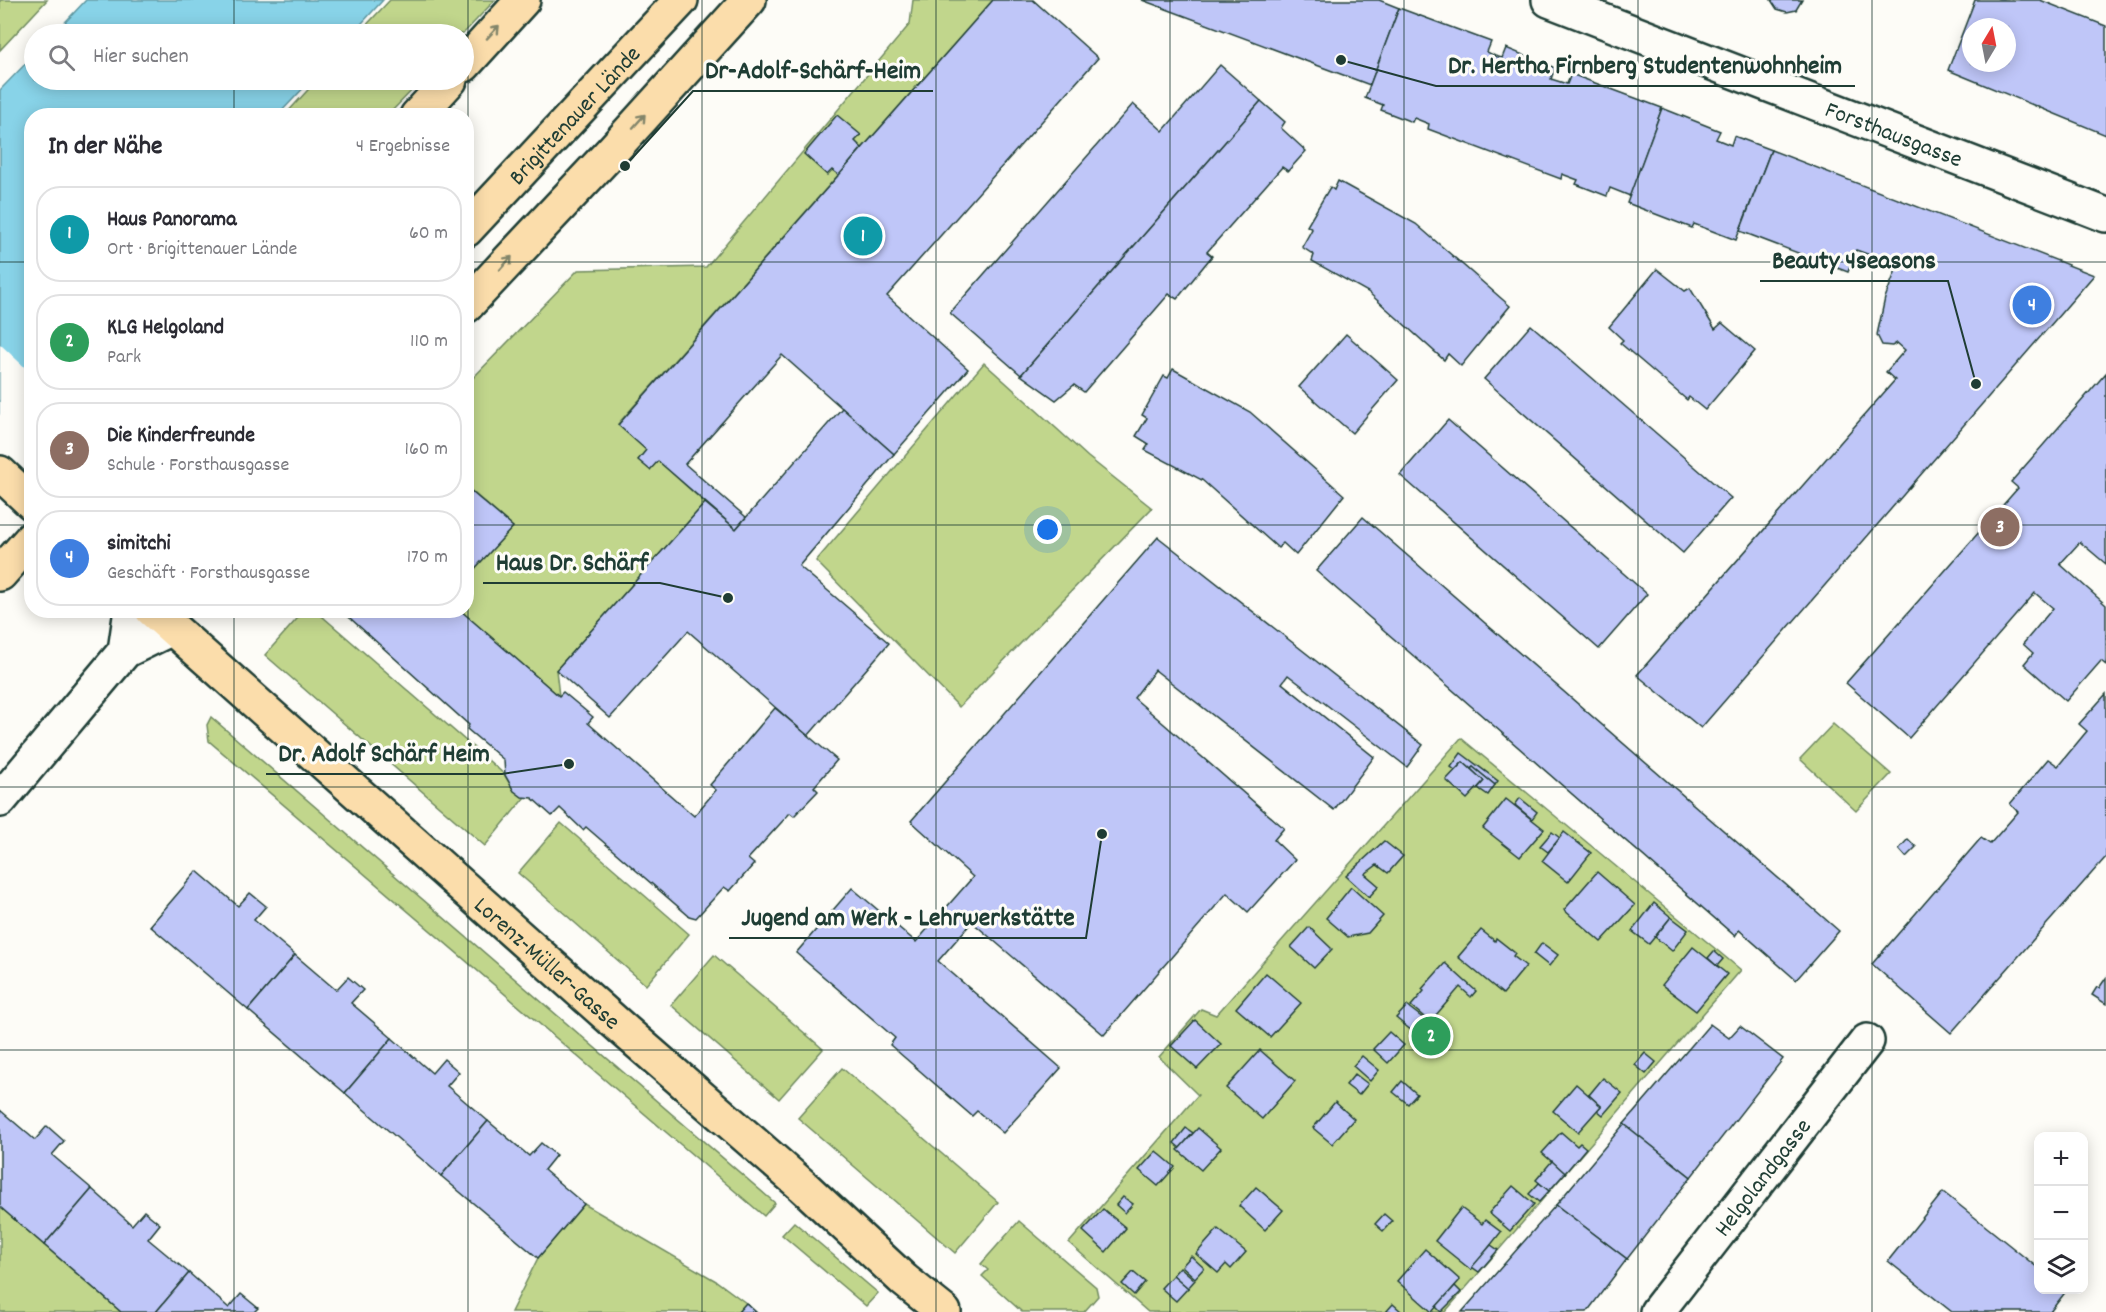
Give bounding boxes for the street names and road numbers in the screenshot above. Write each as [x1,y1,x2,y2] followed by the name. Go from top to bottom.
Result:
[502,39,650,194] street label: Brigittenauer Lände
[1820,94,1967,178] street label: Forsthausgasse
[465,890,627,1039] street label: Lorenz-Müller-Gasse
[1707,1112,1821,1245] street label: Helgolandgasse

